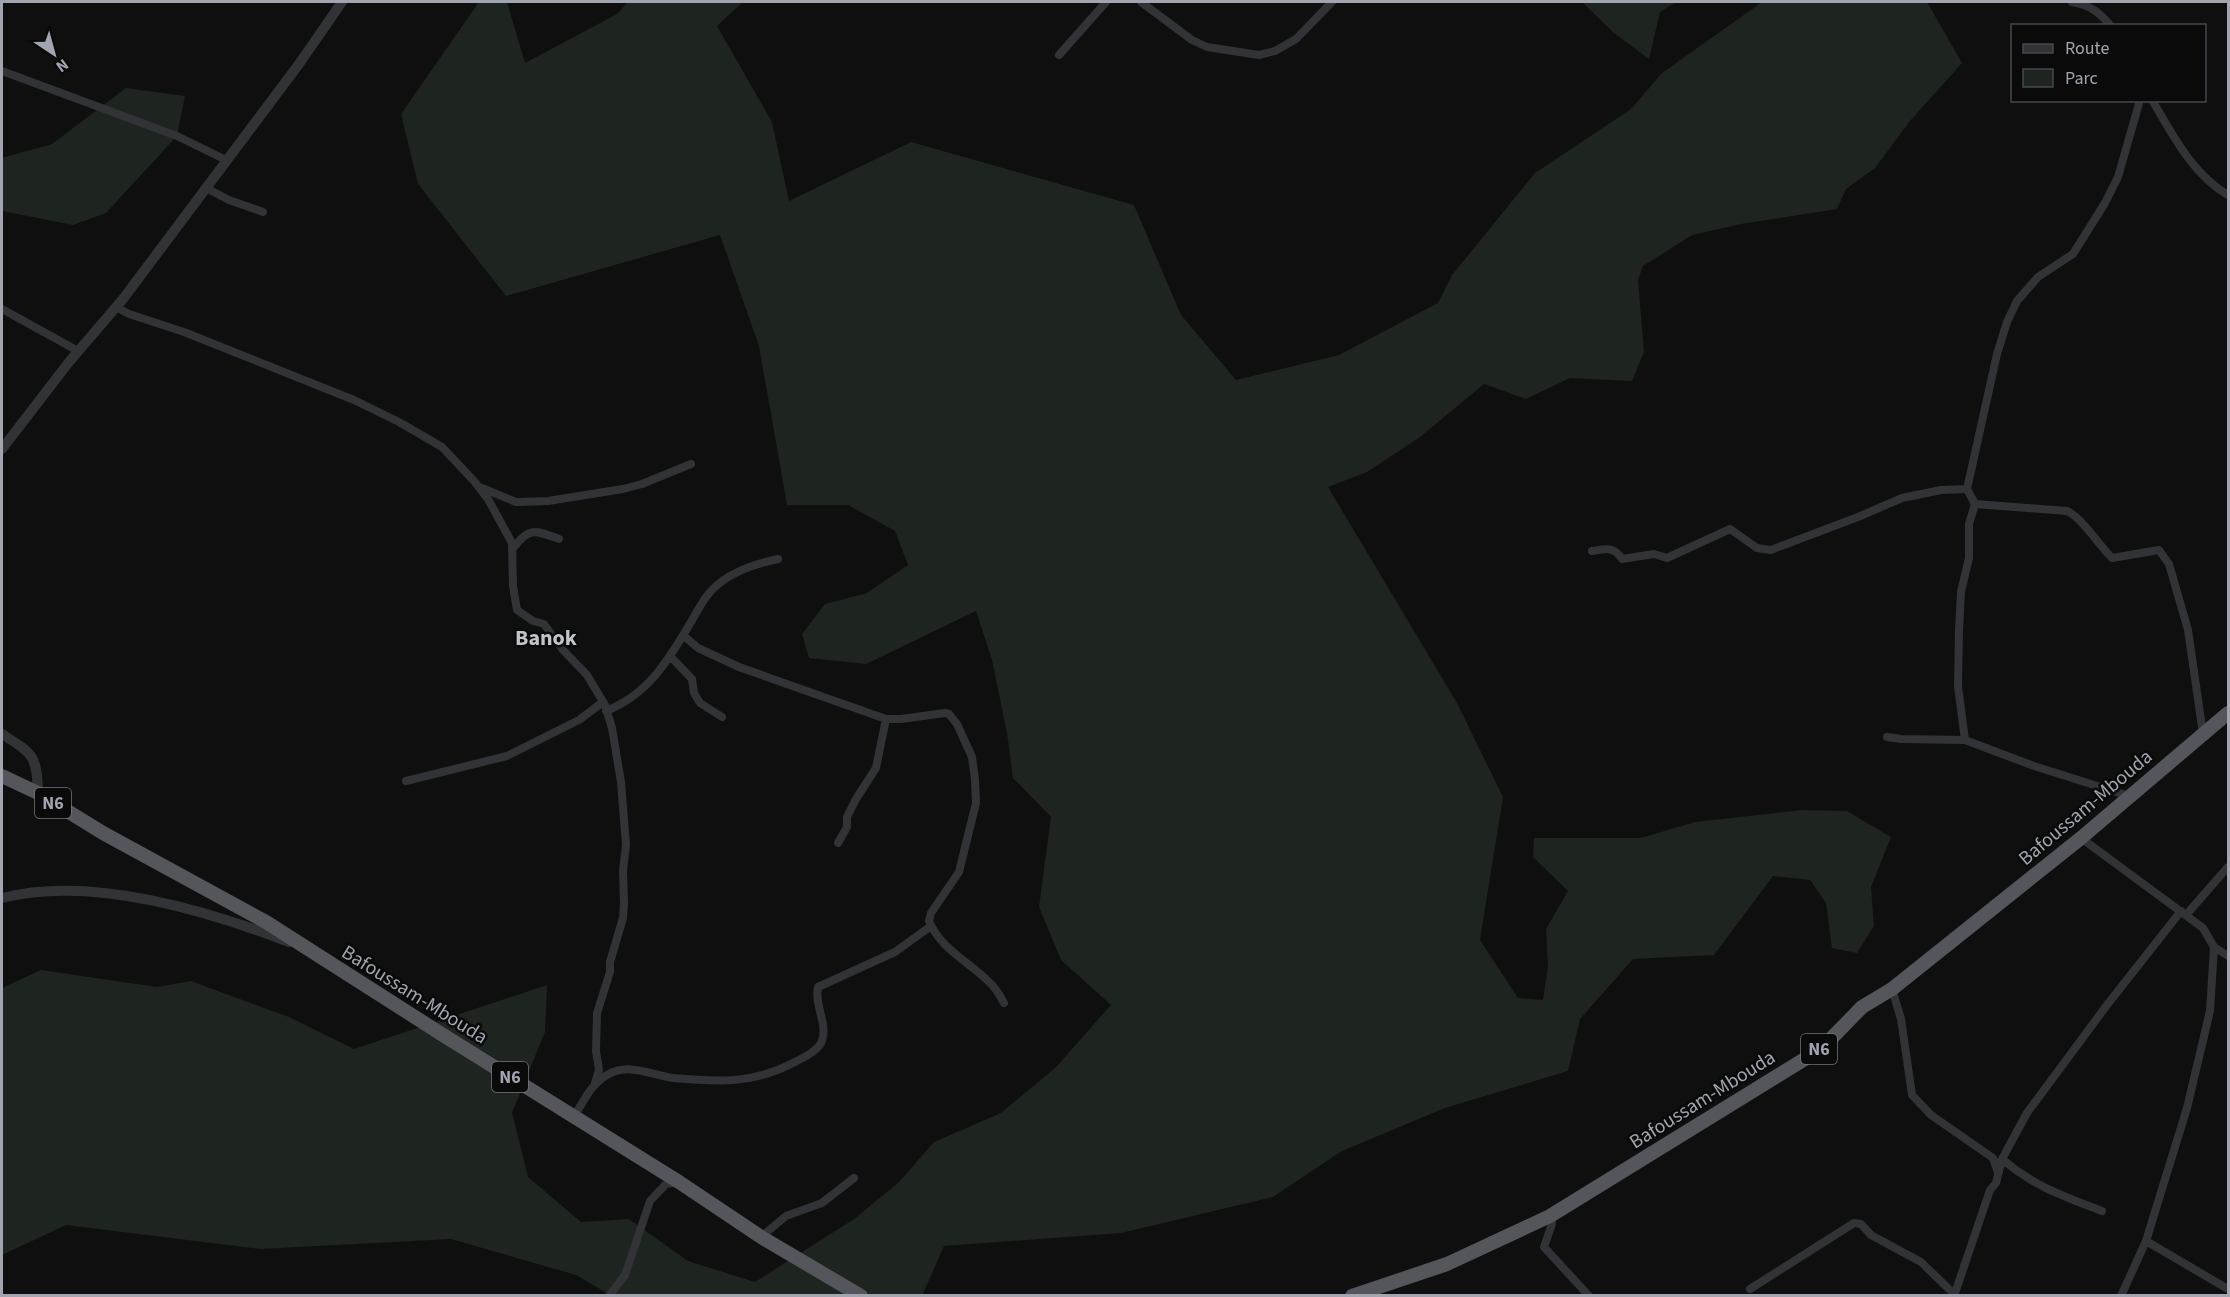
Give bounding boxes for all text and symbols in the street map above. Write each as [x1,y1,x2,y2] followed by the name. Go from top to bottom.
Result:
[24,24,84,84] north arrow
[2011,24,2206,102] legend
[2065,36,2109,61] text: Route
[51,53,73,77] text: N
[2065,66,2098,91] text: Parc
[515,622,577,654] district label: Banok
[2013,743,2159,872] street label: Bafoussam-Mbouda
[35,788,71,818] road number: N6
[336,939,493,1051] street label: Bafoussam-Mbouda
[1801,1034,1837,1064] road number: N6
[1624,1044,1781,1156] street label: Bafoussam-Mbouda
[492,1062,528,1092] road number: N6

